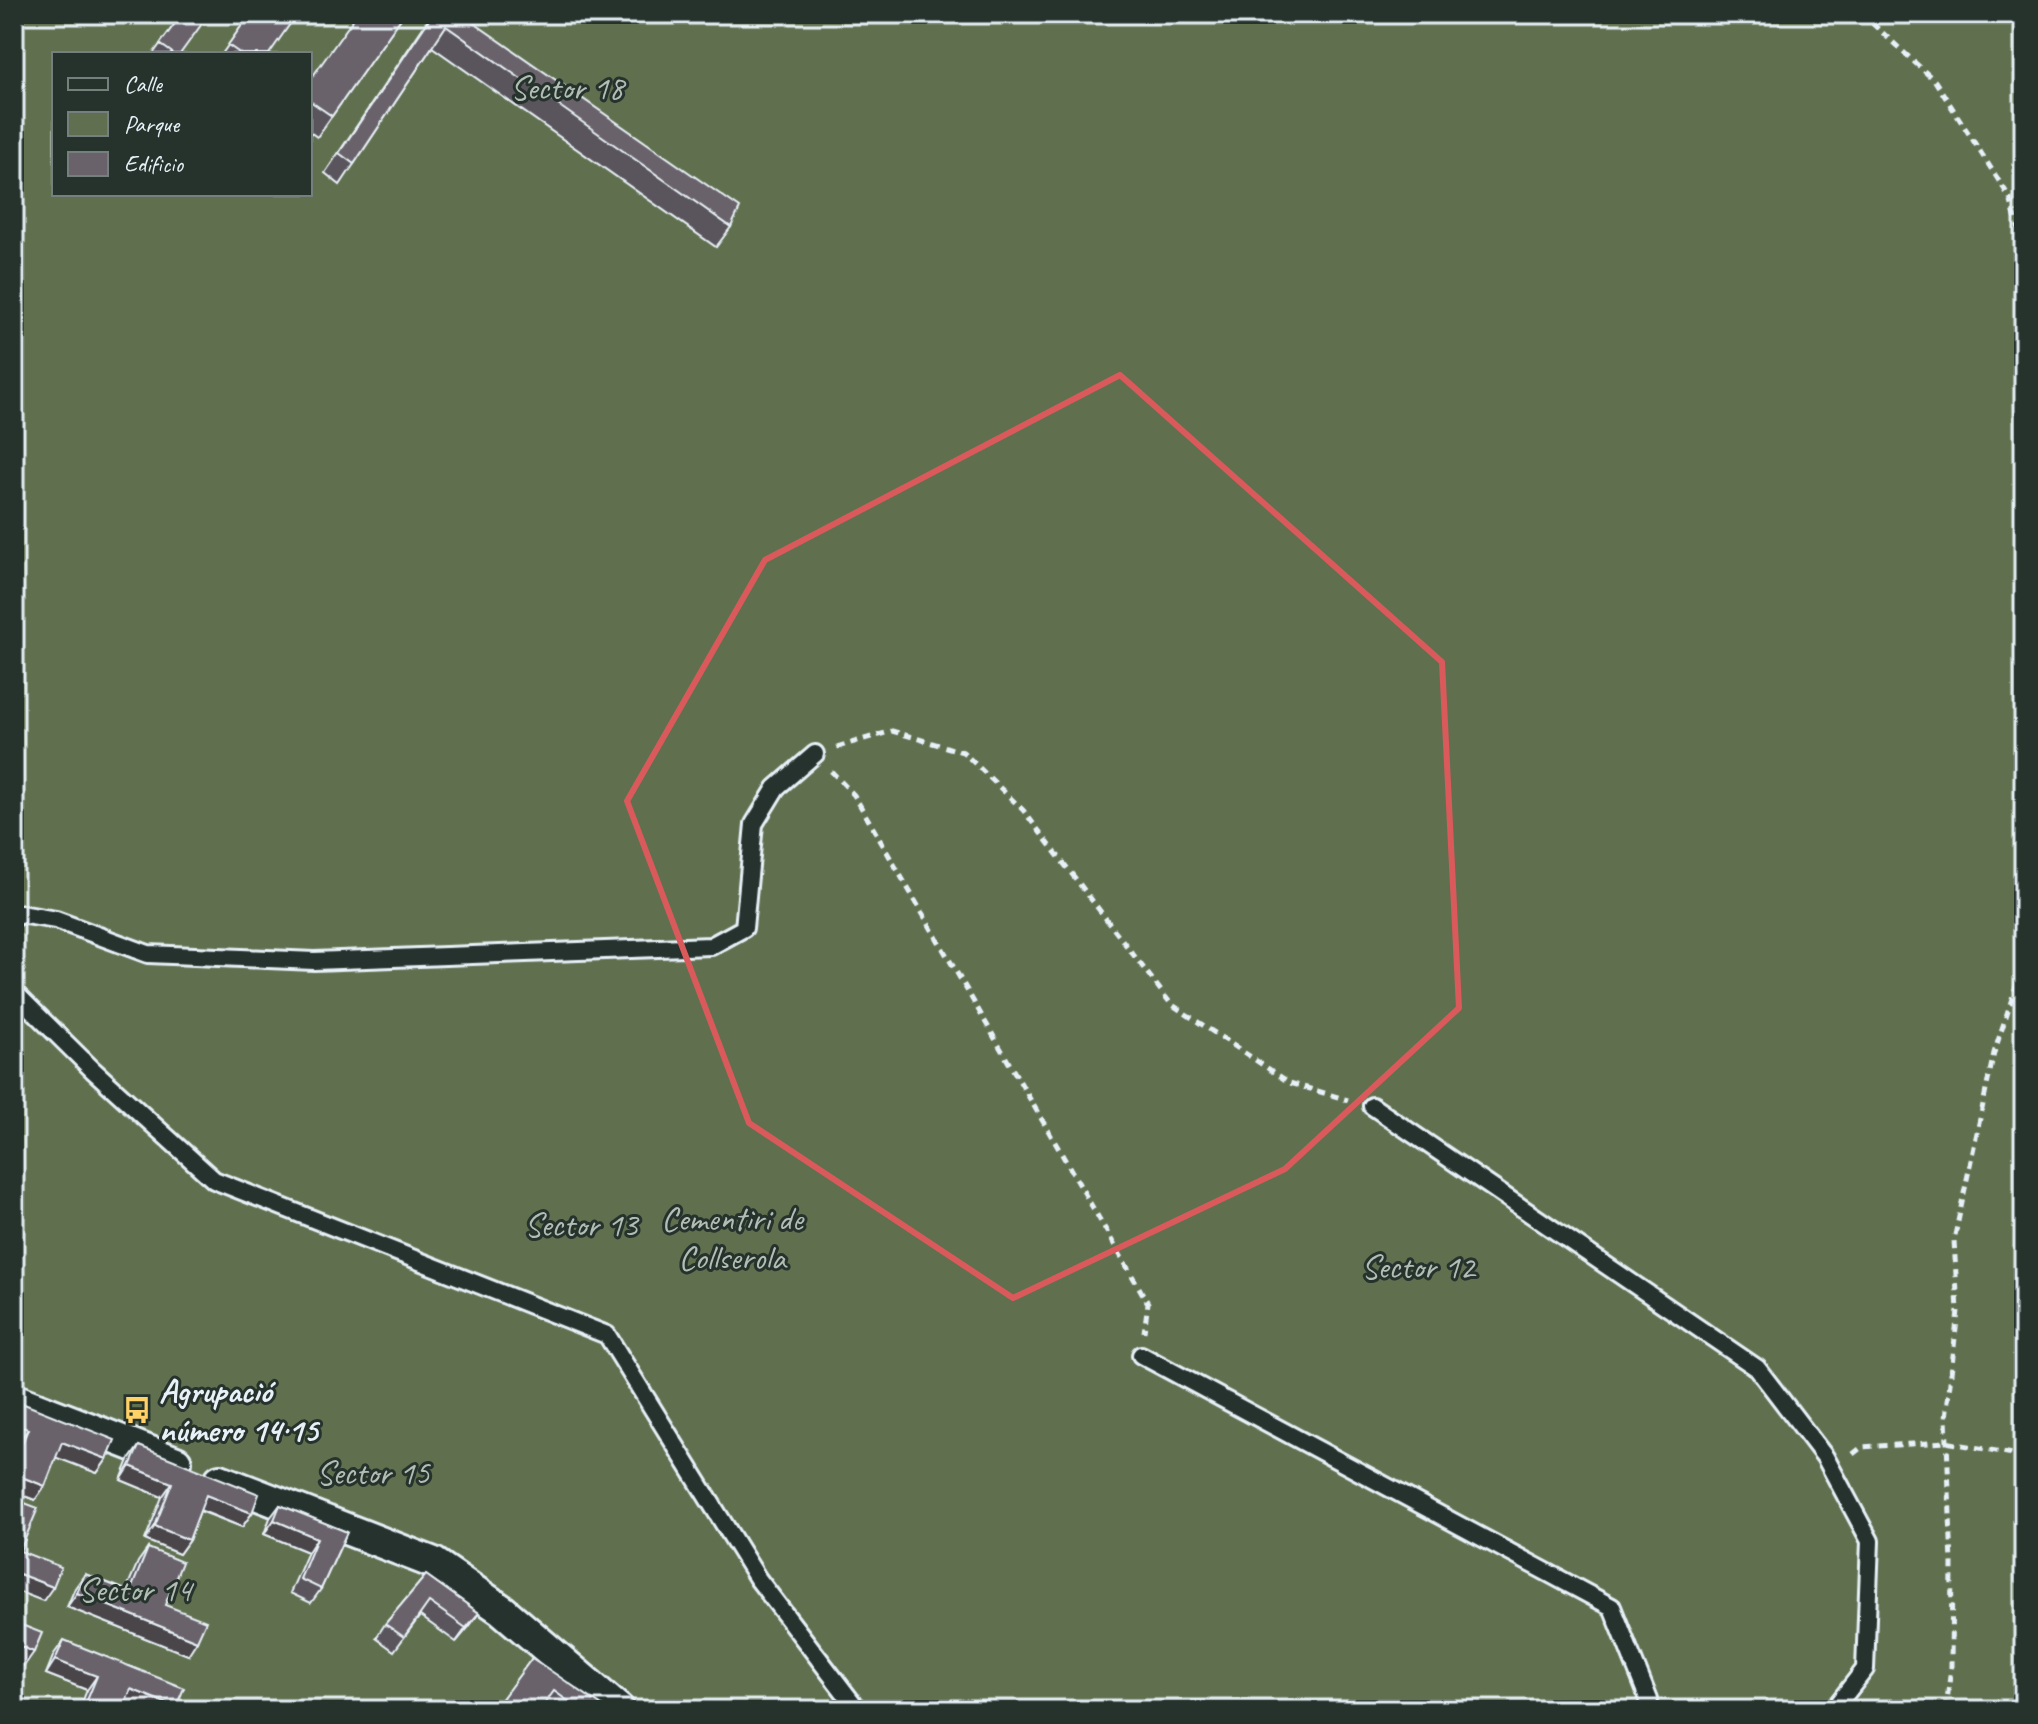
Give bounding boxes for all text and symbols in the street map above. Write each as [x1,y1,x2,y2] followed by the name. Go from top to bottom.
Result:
[52,52,312,196] legend
[510,66,627,109] park label: Sector 18
[124,69,164,99] text: Calle
[124,109,181,139] text: Parque
[124,149,185,179] text: Edificio
[661,1197,805,1279] park label: Cementiri de Collserola
[524,1203,640,1246] park label: Sector 13
[1361,1245,1477,1288] park label: Sector 12
[159,1369,321,1451] place label: Agrupació número 14·15
[122,1395,152,1425] bus stop icon: Agrupació número 14·15
[316,1451,431,1494] park label: Sector 15
[78,1568,195,1611] park label: Sector 14

